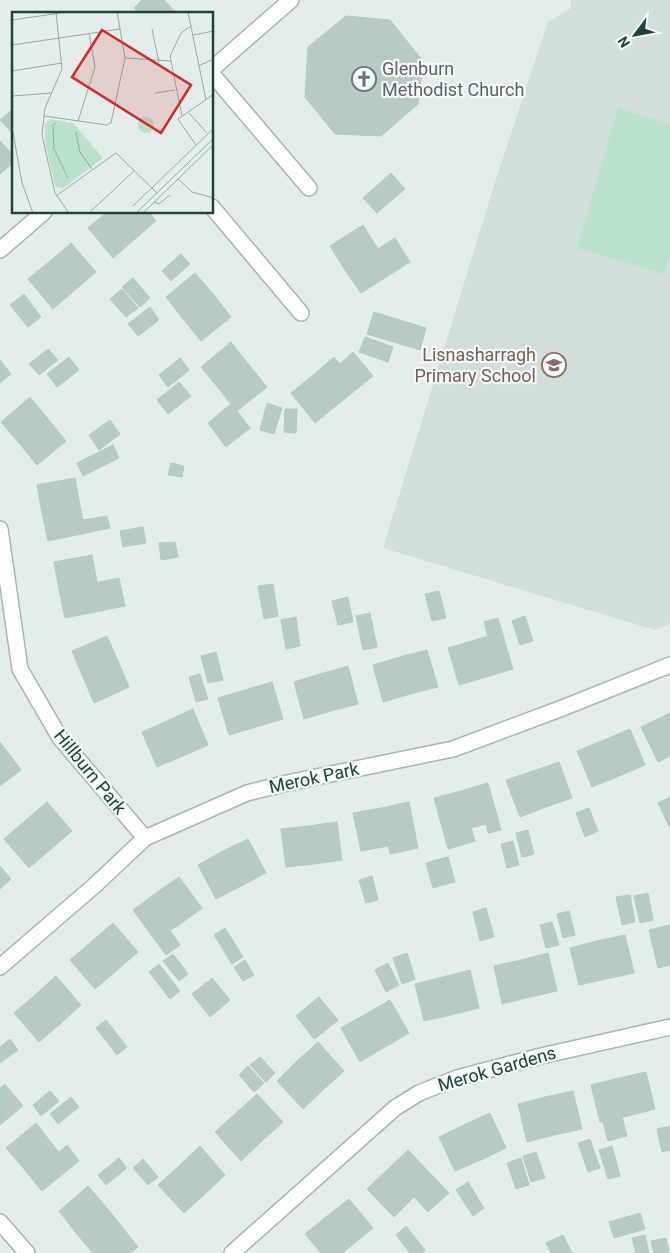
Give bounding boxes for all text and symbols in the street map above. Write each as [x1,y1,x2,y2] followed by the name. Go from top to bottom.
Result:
[610,10,660,60] north arrow
[12,12,214,214] inset map
[615,33,633,50] text: N
[382,58,524,100] place label: Glenburn Methodist Church
[351,66,377,92] church icon: Glenburn Methodist Church
[414,344,536,386] place label: Lisnasharragh Primary School
[541,352,567,378] school or university icon: Lisnasharragh Primary School
[50,725,131,819] street label: Hillburn Park
[267,758,362,797] street label: Merok Park
[435,1042,558,1095] street label: Merok Gardens

